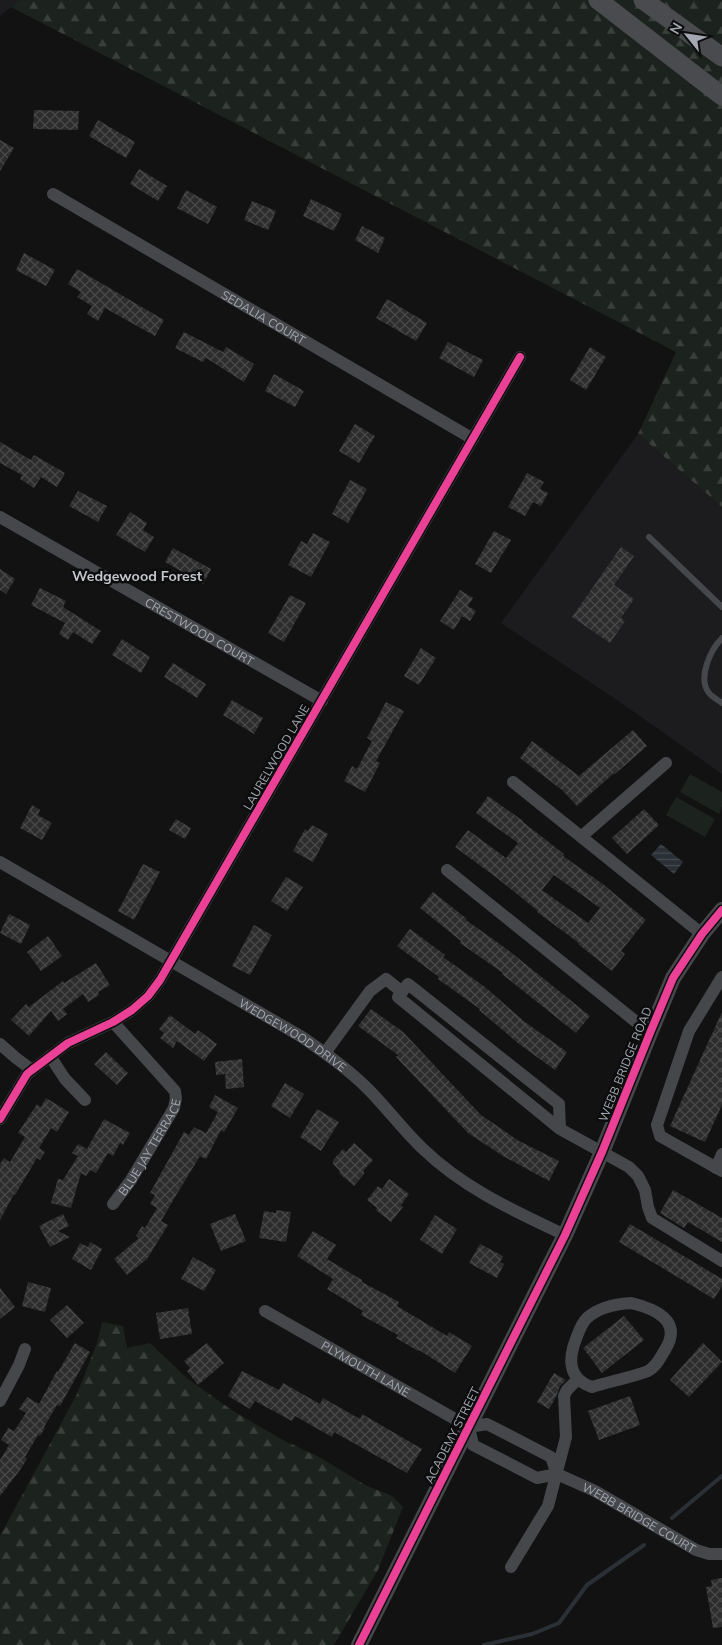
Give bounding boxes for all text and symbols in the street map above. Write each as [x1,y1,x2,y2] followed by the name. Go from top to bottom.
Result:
[662,10,712,60] north arrow
[665,19,686,38] text: N
[219,286,309,348] street label: SEDALIA COURT
[72,567,203,585] district label: Wedgewood Forest
[142,594,258,669] street label: CRESTWOOD COURT
[240,702,312,812] street label: LAURELWOOD LANE
[236,995,350,1074] street label: WEDGEWOOD DRIVE
[595,1004,655,1124] street label: WEBB BRIDGE ROAD
[115,1097,183,1198] street label: BLUE JAY TERRACE
[319,1337,413,1399] street label: PLYMOUTH LANE
[421,1384,483,1486] street label: ACADEMY STREET
[580,1479,700,1556] street label: WEBB BRIDGE COURT

